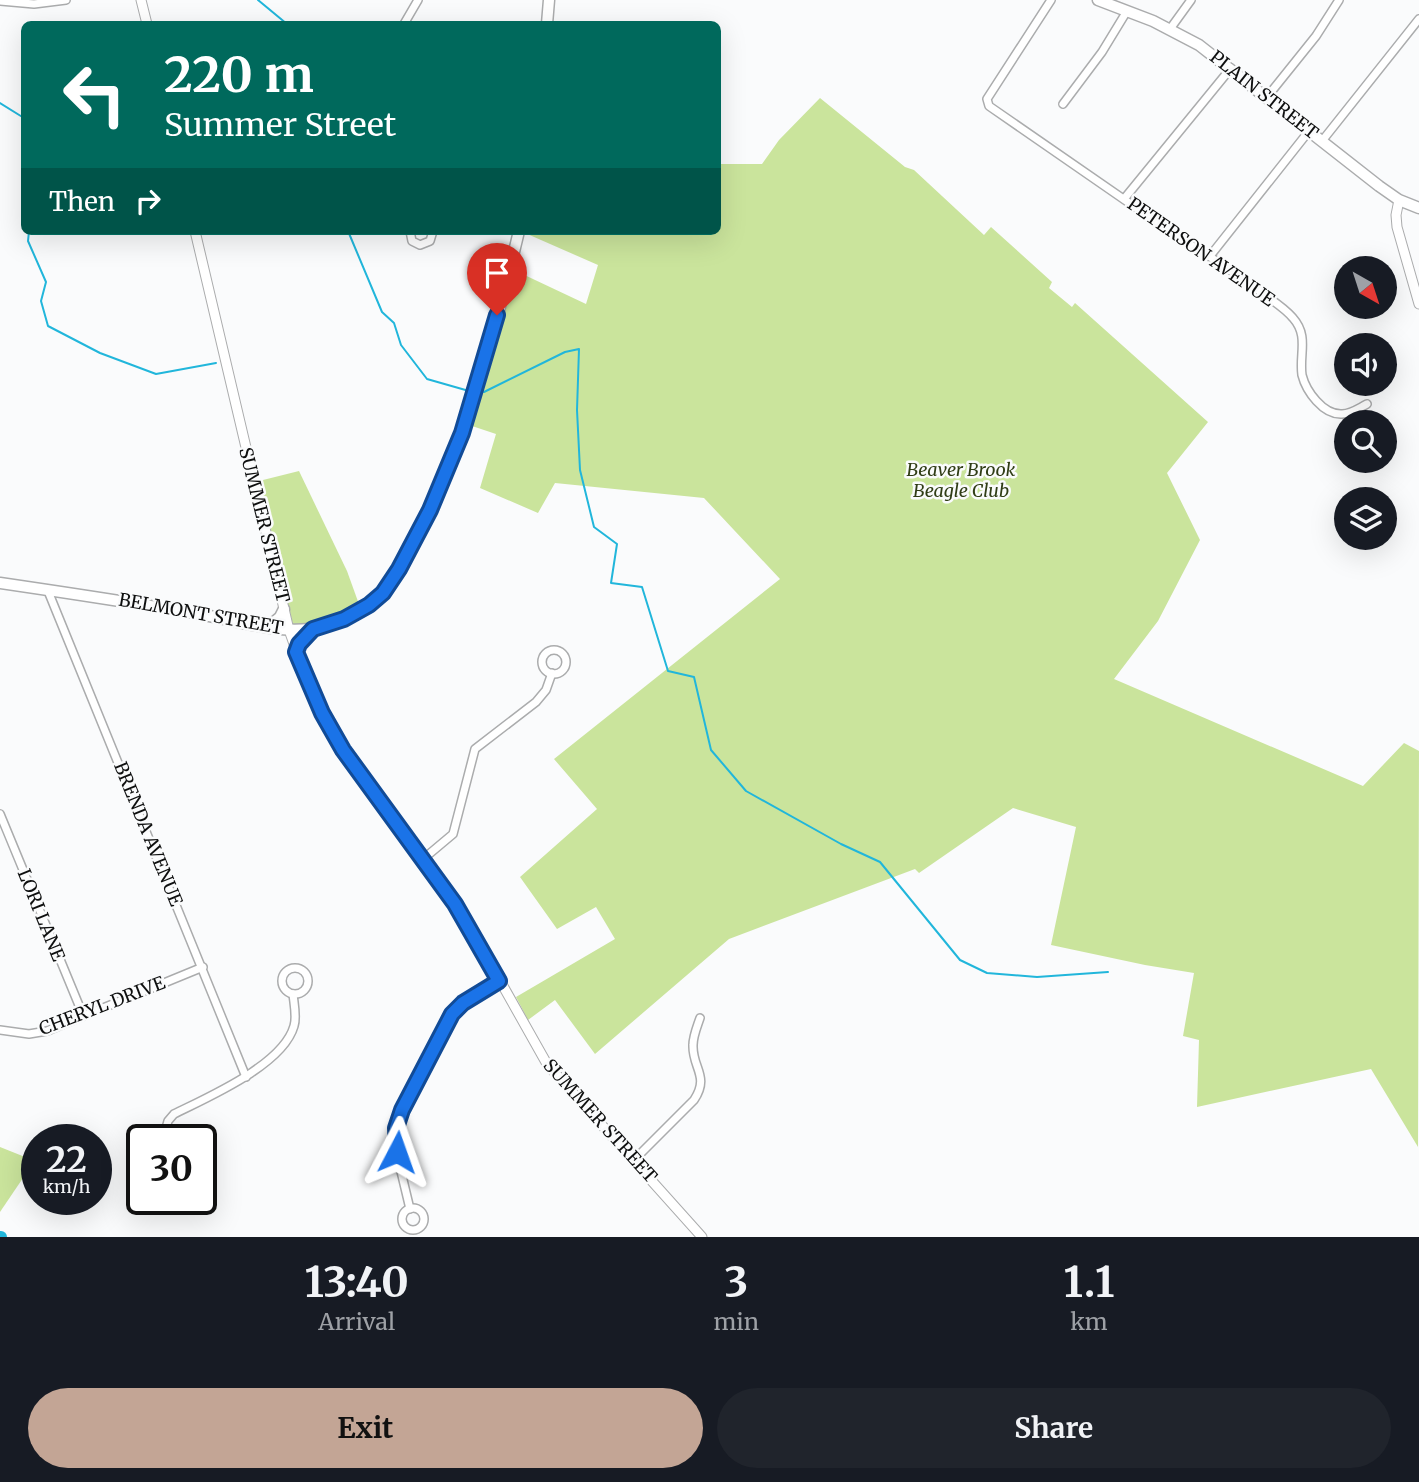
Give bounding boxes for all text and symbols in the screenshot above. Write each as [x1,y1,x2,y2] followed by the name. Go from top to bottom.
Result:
[164,44,314,105] text: 220 m
[1205,45,1324,144] street label: PLAIN STREET
[49,49,140,140] icon: left
[164,105,396,145] text: Summer Street
[129,182,167,220] icon: right
[49,185,115,218] text: Then
[1123,192,1280,311] street label: PETERSON AVENUE
[467,243,527,315] pin
[478,254,516,292] icon: arrive
[1334,256,1396,318] north arrow
[1334,256,1397,550] map controls
[1334,333,1397,396] button: sound
[1334,410,1397,473] button: search
[234,445,295,605] street label: SUMMER STREET
[907,458,1016,502] park label: Beaver Brook Beagle Club
[1334,487,1397,550] button: layers
[117,588,286,639] street label: BELMONT STREET
[109,758,188,910] street label: BRENDA AVENUE
[13,865,71,965] street label: LORI LANE
[36,971,169,1040] street label: CHERYL DRIVE
[539,1054,662,1188] street label: SUMMER STREET
[360,1115,434,1189] position arrow
[126,1124,217,1215] speed limit sign: 30
[46,1138,87,1182] text: 22
[43,1175,90,1198] text: km/h
[305,1256,409,1308] text: 13:40
[724,1256,748,1308] text: 3
[1064,1256,1114,1308] text: 1.1
[318,1307,395,1336] text: Arrival
[713,1307,759,1336] text: min
[1070,1307,1108,1336] text: km
[28,1388,703,1468] button: Exit
[717,1388,1391,1468] button: Share

